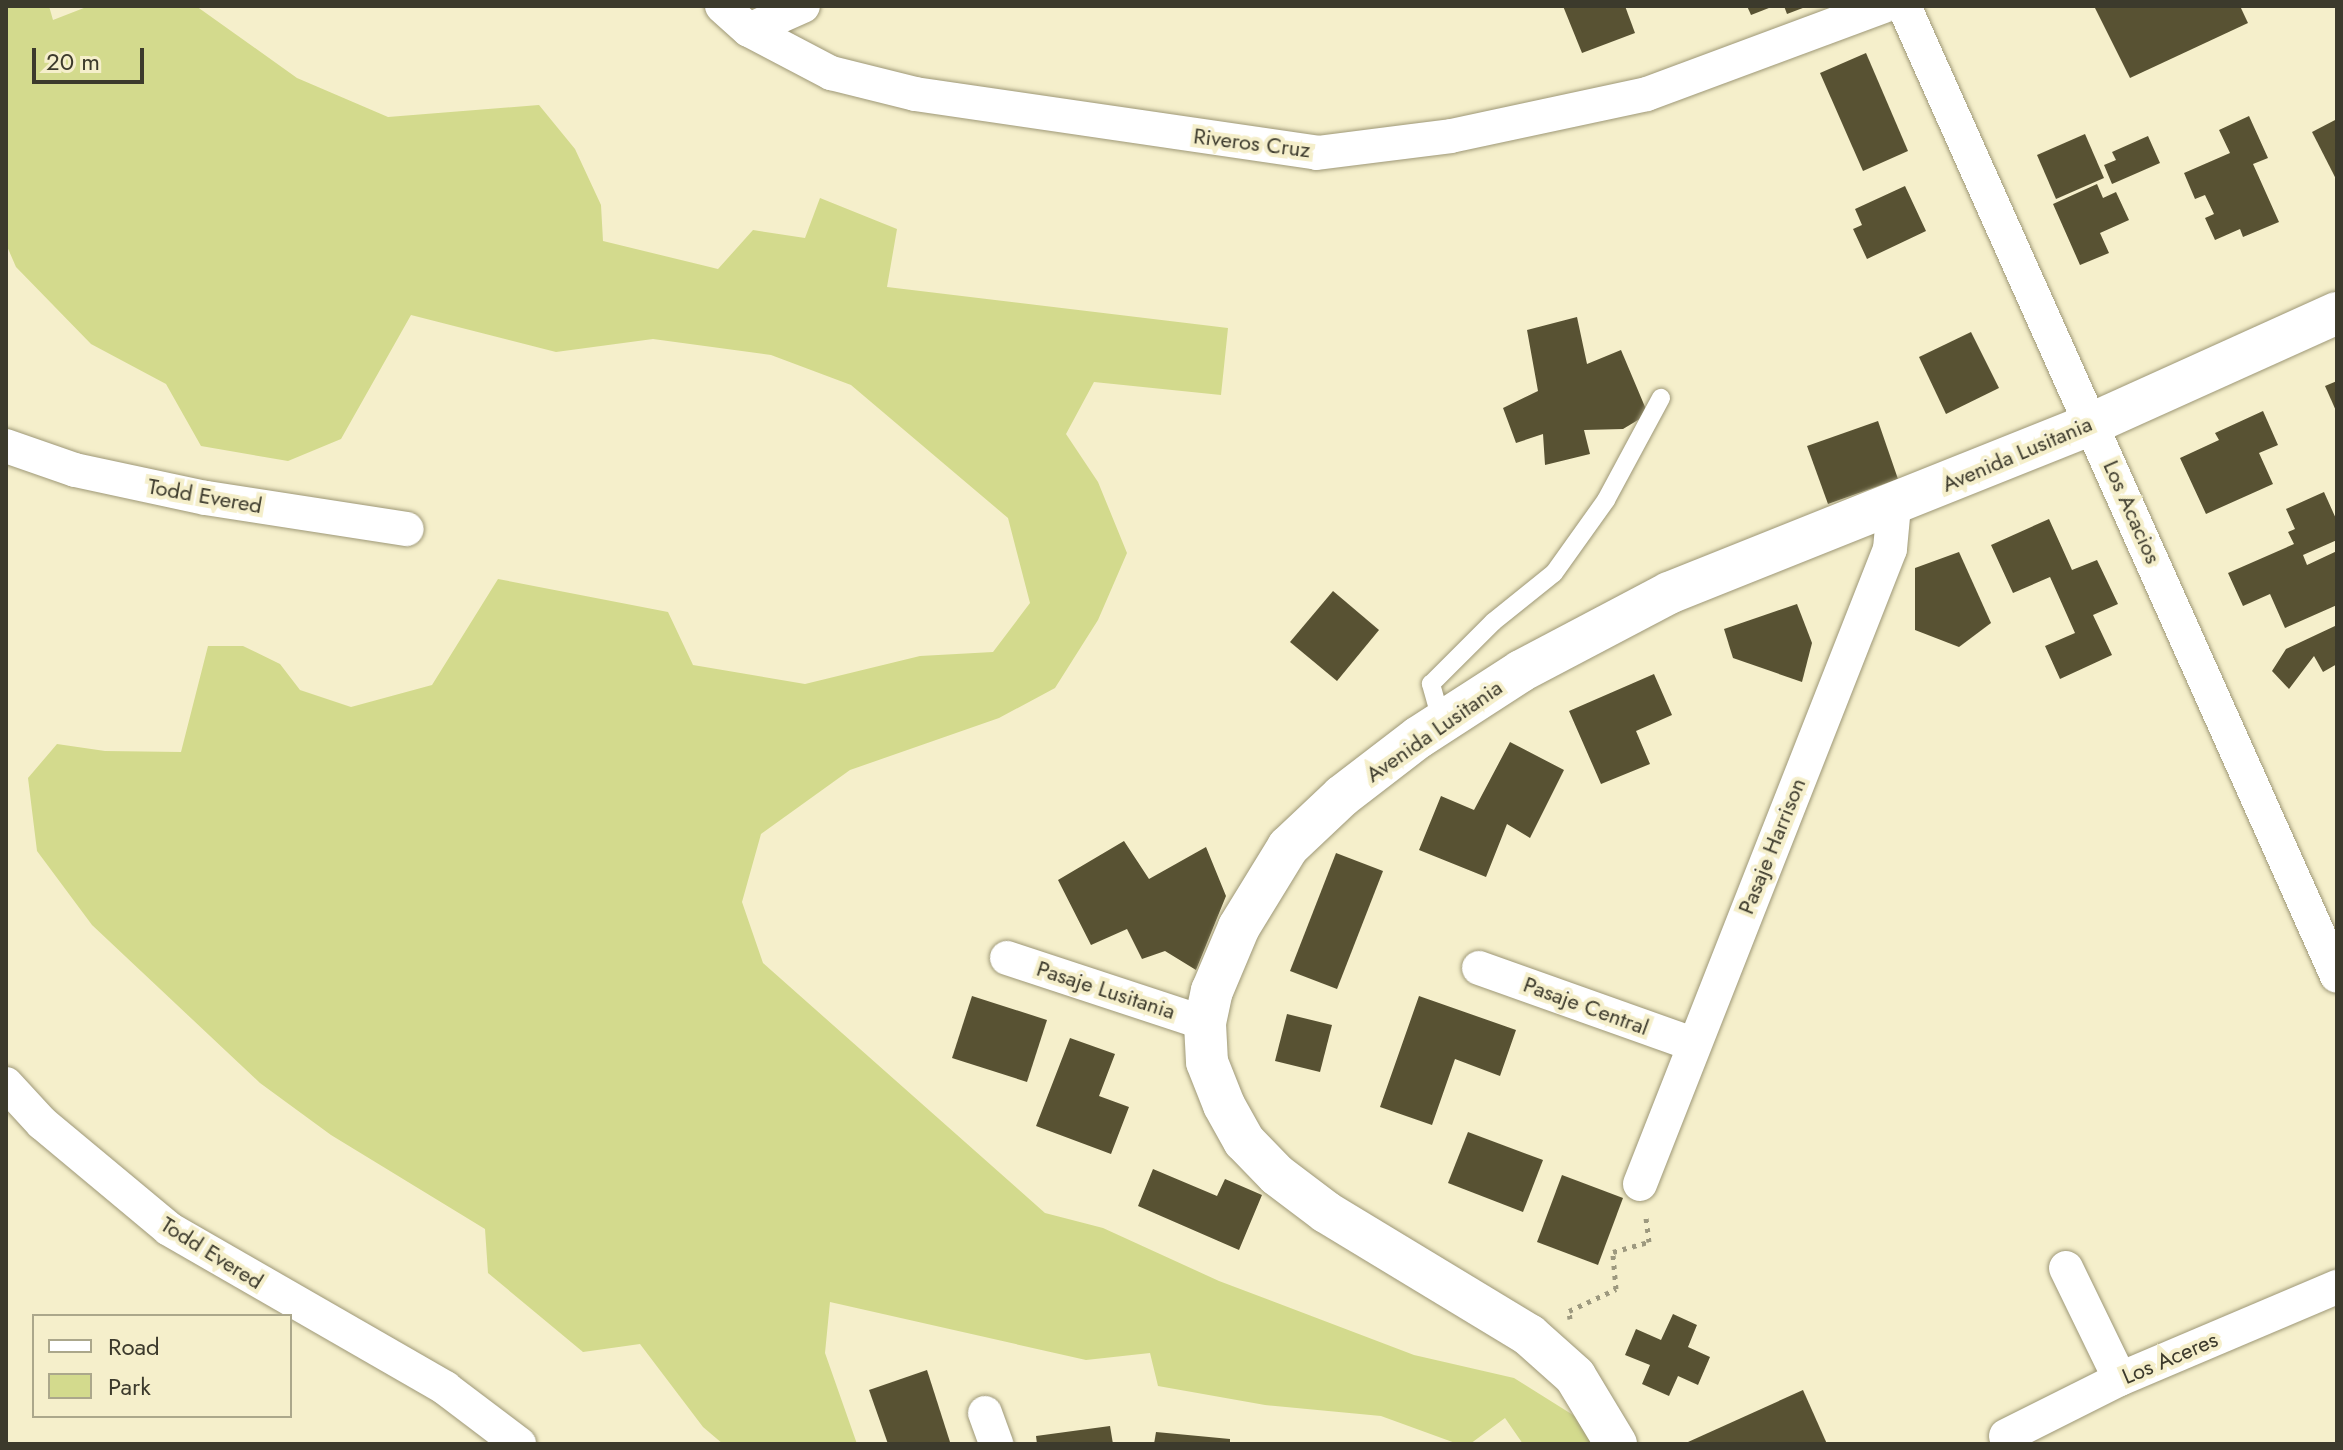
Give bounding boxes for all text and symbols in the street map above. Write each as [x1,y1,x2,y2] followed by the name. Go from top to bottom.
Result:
[36,32,148,82] scale bar
[46,44,100,79] text: 20 m
[1192,123,1312,163] street label: Riveros Cruz
[1938,411,2096,497] street label: Avenida Lusitania
[2098,456,2166,568] street label: Los Acacios
[146,473,264,519] street label: Todd Evered
[1361,674,1507,788] street label: Avenida Lusitania
[1733,774,1811,918] street label: Pasaje Harrison
[1033,955,1179,1025] street label: Pasaje Lusitania
[1520,971,1652,1041] street label: Pasaje Central
[156,1211,268,1295] street label: Todd Evered
[32,1314,292,1418] legend
[2118,1326,2222,1390] street label: Los Aceres
[108,1329,160,1364] text: Road
[108,1369,151,1404] text: Park

